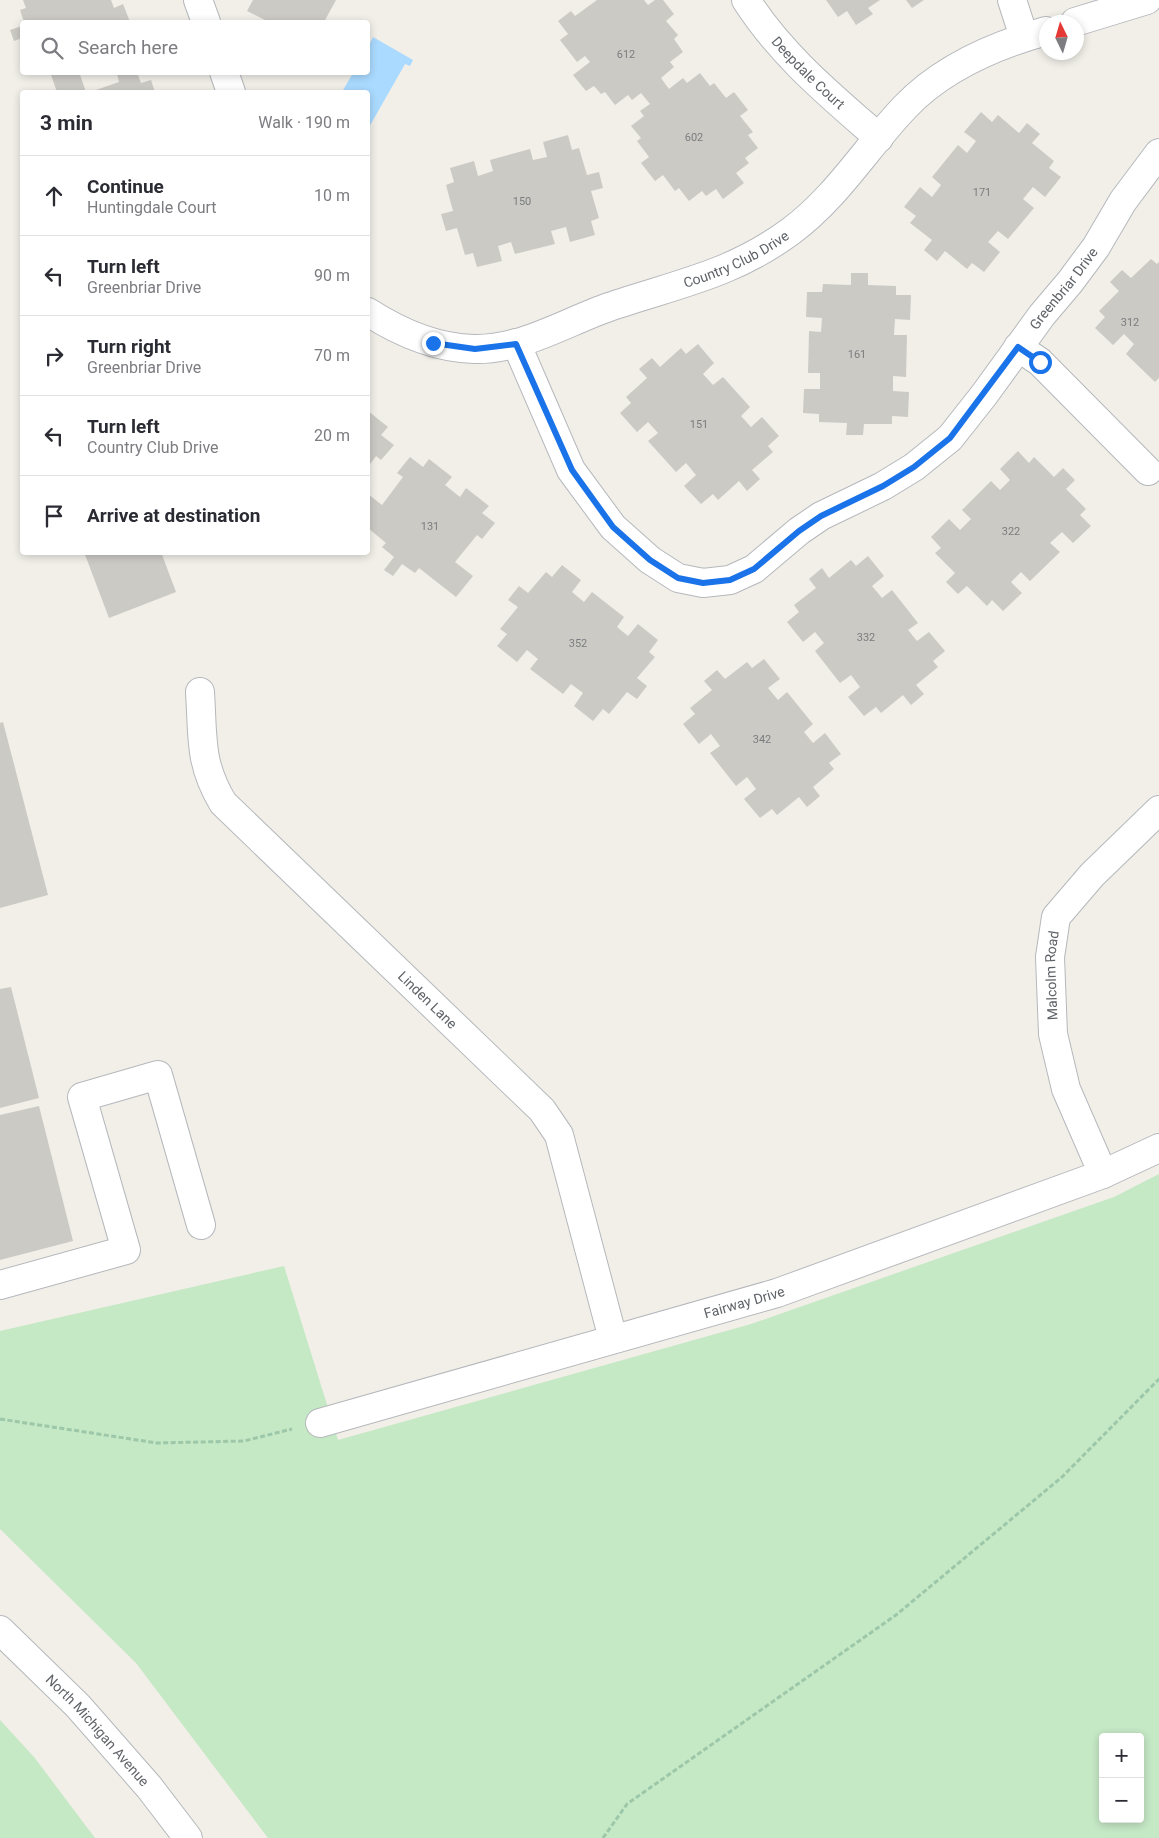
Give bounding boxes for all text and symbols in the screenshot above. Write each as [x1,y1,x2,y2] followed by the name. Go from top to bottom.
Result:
[1039,15,1084,60] north arrow
[20,20,370,75] search box
[768,33,848,113] street label: Deepdale Court
[38,34,66,62] icon: search
[78,36,178,59] text: Search here
[617,48,635,61] house number: 612
[40,111,93,135] text: 3 min
[258,113,350,132] text: Walk · 190 m
[685,131,703,144] house number: 602
[87,175,164,198] text: Continue
[40,182,68,210] icon: ahead
[314,186,350,205] text: 10 m
[973,186,991,199] house number: 171
[513,195,531,208] house number: 150
[87,198,217,217] text: Huntingdale Court
[681,227,792,291] street label: Country Club Drive
[1026,244,1101,333] street label: Greenbriar Drive
[87,255,160,278] text: Turn left
[40,262,68,290] icon: left
[314,266,350,285] text: 90 m
[87,278,201,297] text: Greenbriar Drive
[1121,316,1139,329] house number: 312
[422,332,445,355] route end
[87,335,171,358] text: Turn right
[40,342,68,370] icon: right
[314,346,350,365] text: 70 m
[848,348,866,361] house number: 161
[1029,351,1052,374] route start
[87,358,201,377] text: Greenbriar Drive
[87,415,160,438] text: Turn left
[690,418,708,431] house number: 151
[40,422,68,450] icon: left
[314,426,350,445] text: 20 m
[87,438,219,457] text: Country Club Drive
[40,502,68,530] icon: arrive
[87,504,260,527] text: Arrive at destination
[421,520,439,533] house number: 131
[1002,525,1020,538] house number: 322
[857,631,875,644] house number: 332
[569,637,587,650] house number: 352
[753,733,771,746] house number: 342
[1042,929,1062,1020] street label: Malcolm Road
[395,968,460,1032] street label: Linden Lane
[702,1283,787,1321] street label: Fairway Drive
[43,1671,152,1789] street label: North Michigan Avenue
[1099,1733,1144,1823] map controls
[1099,1733,1144,1778] button: +
[1099,1778,1144,1823] button: −

